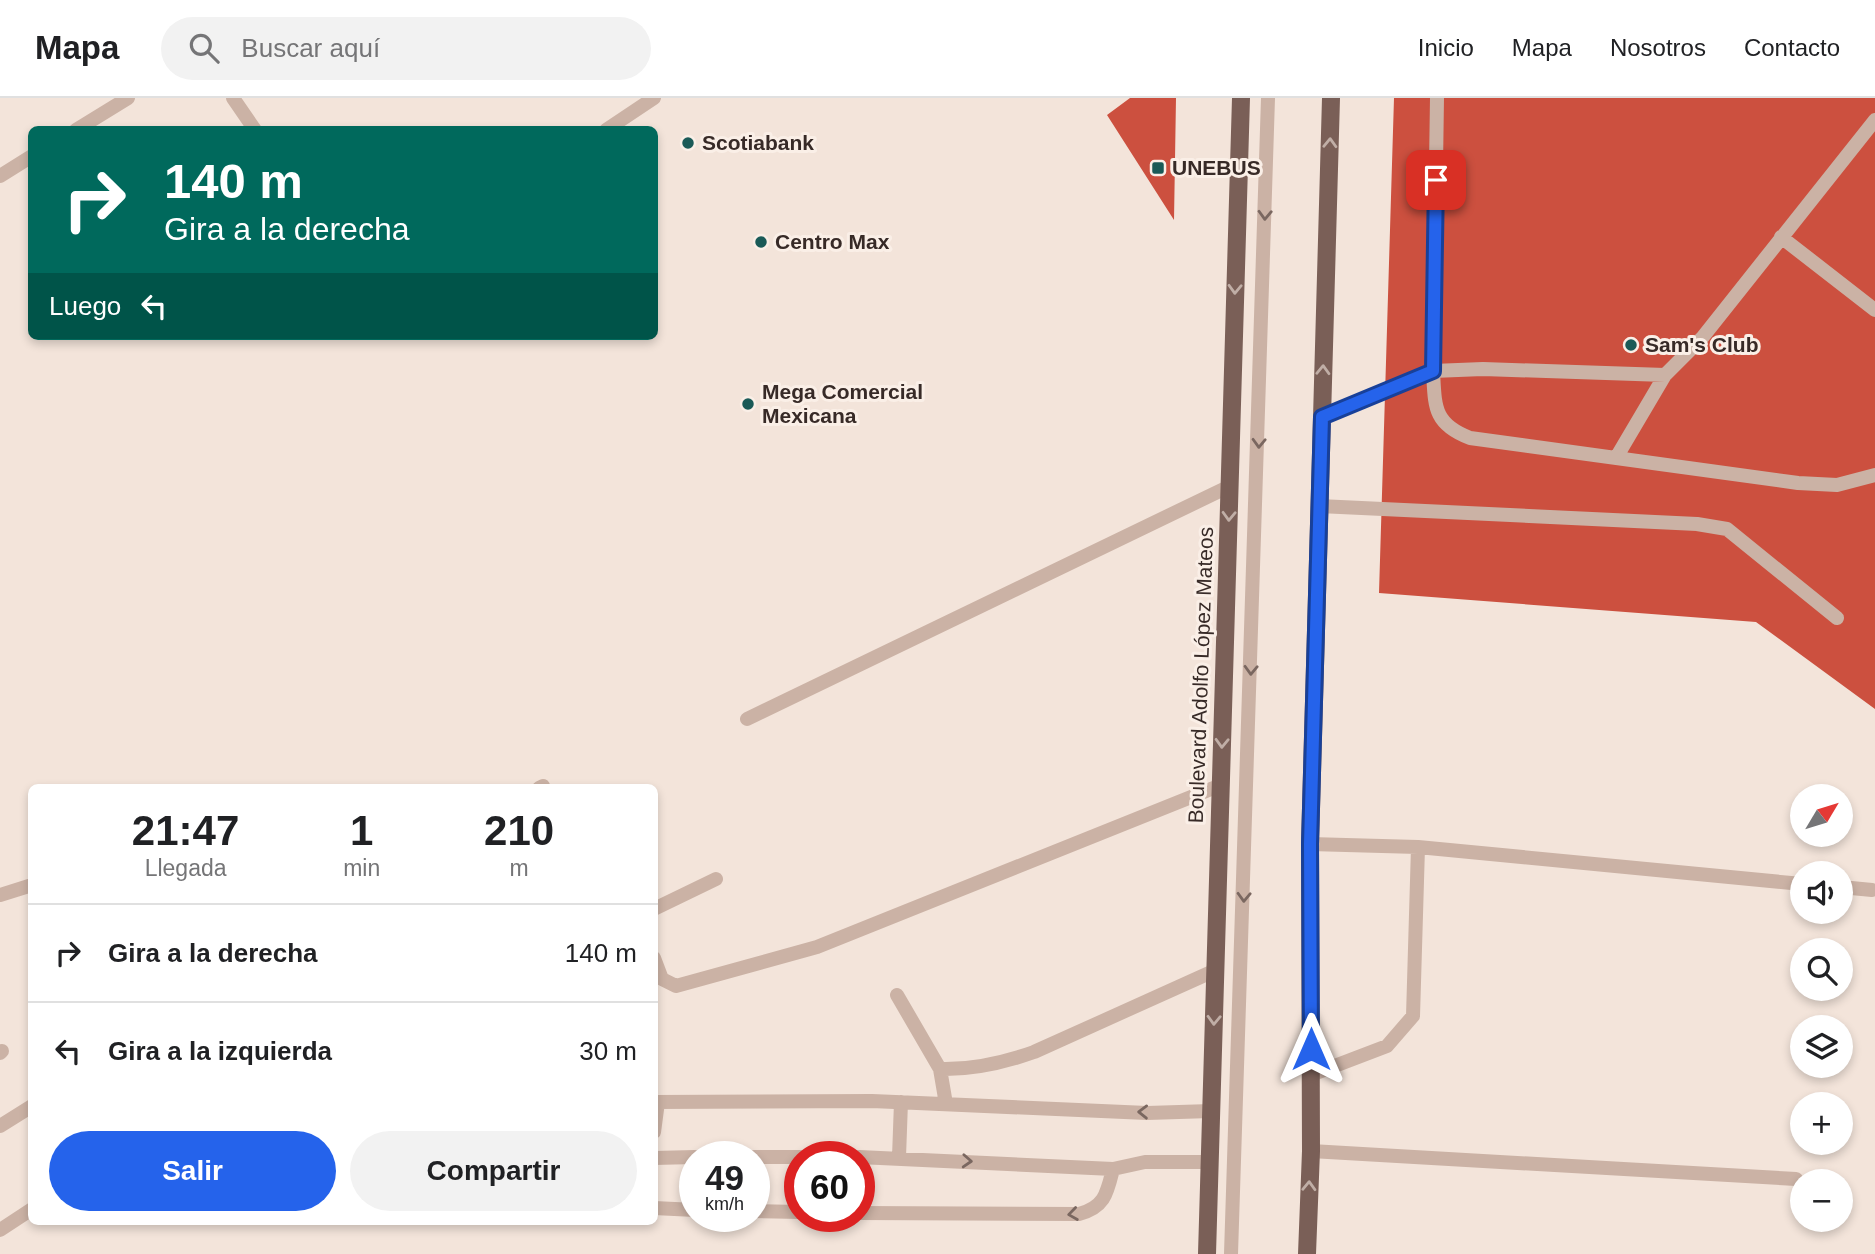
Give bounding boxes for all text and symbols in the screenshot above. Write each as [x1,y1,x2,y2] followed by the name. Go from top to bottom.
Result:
[161,17,651,80] search box
[35,29,119,66] text: Mapa
[185,29,223,67] icon: search
[241,33,380,63] text: Buscar aquí
[1418,34,1474,61] text: Inicio
[1512,34,1572,61] text: Mapa
[1610,34,1706,61] text: Nosotros
[1744,34,1840,61] text: Contacto
[702,131,814,154] place label: Scotiabank
[680,135,696,151] marker: Scotiabank
[1322,137,1338,148] one-way arrow
[1406,150,1466,210] pin
[49,154,140,245] icon: right
[164,154,303,208] text: 140 m
[1172,156,1261,179] place label: UNEBUS
[1150,160,1166,176] marker: UNEBUS
[1417,161,1455,199] icon: arrive
[1257,210,1272,221] one-way arrow
[164,211,409,247] text: Gira a la derecha
[775,230,890,253] place label: Centro Max
[753,234,769,250] marker: Centro Max
[1228,283,1243,294] one-way arrow
[135,287,173,325] icon: left
[49,291,121,321] text: Luego
[1645,333,1759,356] place label: Sam's Club
[1623,337,1639,353] marker: Sam's Club
[1316,365,1331,376] one-way arrow
[762,380,923,427] place label: Mega Comercial Mexicana
[740,396,756,412] marker: Mega Comercial Mexicana
[1251,437,1266,448] one-way arrow
[1221,511,1237,522] one-way arrow
[1184,526,1217,824] street label: Boulevard Adolfo López Mateos
[1244,665,1259,676] one-way arrow
[1215,738,1230,749] one-way arrow
[1790,784,1853,847] north arrow
[1790,784,1853,1232] map controls
[132,807,239,854] text: 21:47
[350,807,373,854] text: 1
[484,807,554,854] text: 210
[145,855,227,881] text: Llegada
[343,855,380,881] text: min
[510,855,529,881] text: m
[1790,861,1853,924] button: sound
[1236,892,1251,903] one-way arrow
[49,934,87,972] icon: right
[108,938,318,968] text: Gira a la derecha
[565,938,637,968] text: 140 m
[1790,938,1853,1001] button: search
[1274,1012,1348,1086] position arrow
[1207,1015,1222,1026] one-way arrow
[1790,1015,1853,1078] button: layers
[49,1032,87,1070] icon: left
[108,1036,332,1066] text: Gira a la izquierda
[579,1036,637,1066] text: 30 m
[1790,1092,1853,1155] button: +
[1138,1105,1149,1120] one-way arrow
[49,1131,336,1211] button: Salir
[350,1131,637,1211] button: Compartir
[784,1141,875,1232] speed limit sign: 60
[962,1153,973,1168] one-way arrow
[705,1158,744,1197] text: 49
[1790,1169,1853,1232] button: −
[1302,1180,1317,1191] one-way arrow
[705,1194,744,1214] text: km/h
[1067,1206,1079,1221] one-way arrow

